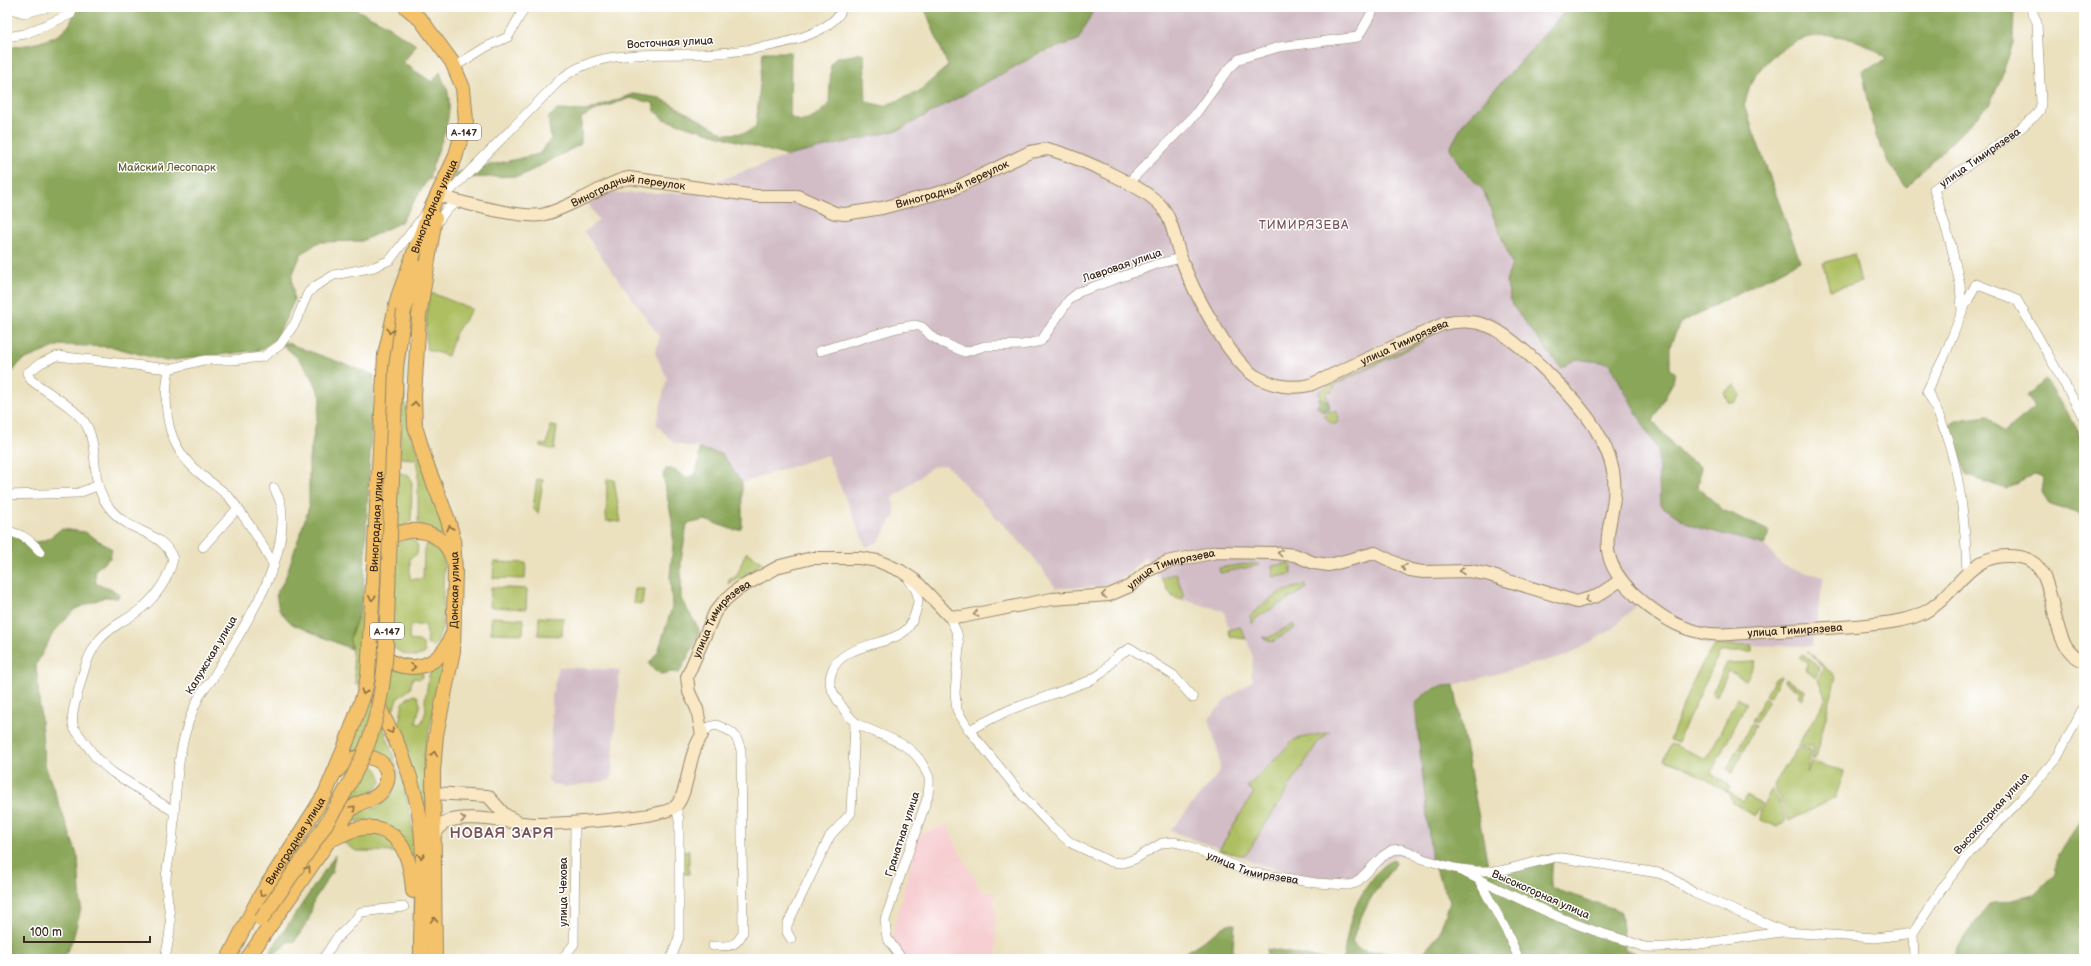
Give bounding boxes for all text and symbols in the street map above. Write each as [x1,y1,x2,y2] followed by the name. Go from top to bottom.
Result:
[626,34,714,51] street label: Восточная улица
[447,124,481,140] road number: А-147
[1937,125,2024,190] street label: улица Тимирязева
[409,157,461,255] street label: Виноградная улица
[894,157,1011,211] street label: Виноградный переулок
[118,161,216,174] park label: Майский Лесопарк
[569,172,686,210] street label: Виноградный переулок
[1259,218,1349,233] district label: ТИМИРЯЗЕВА
[1080,246,1164,285] street label: Лавровая улица
[1359,317,1450,368] street label: улица Тимирязева
[386,327,394,334] one-way arrow
[410,401,419,407] one-way arrow
[368,470,386,573] street label: Виноградная улица
[447,525,455,531] one-way arrow
[1125,546,1217,593] street label: улица Тимирязева
[1277,549,1283,558] one-way arrow
[448,551,462,628] street label: Донская улица
[1400,564,1407,572] one-way arrow
[1459,567,1465,575] one-way arrow
[690,577,754,660] street label: улица Тимирязева
[1101,590,1108,598] one-way arrow
[368,595,376,601] one-way arrow
[1584,595,1591,603] one-way arrow
[973,609,979,617] one-way arrow
[183,613,240,697] street label: Калужская улица
[1747,621,1844,640] street label: улица Тимирязева
[370,623,404,639] road number: А-147
[410,663,416,671] one-way arrow
[361,689,369,695] one-way arrow
[386,727,394,734] one-way arrow
[430,751,439,757] one-way arrow
[1951,769,2032,857] street label: Высокогорная улица
[883,789,923,878] street label: Гранатная улица
[263,795,328,887] street label: Виноградная улица
[348,805,355,813] one-way arrow
[460,815,466,823] one-way arrow
[450,824,555,843] district label: НОВАЯ ЗАРЯ
[1205,849,1300,887] street label: улица Тимирязева
[417,853,425,859] one-way arrow
[557,857,570,927] street label: улица Чехова
[303,867,310,874] one-way arrow
[1490,867,1592,922] street label: Высокогорная улица
[259,890,266,897] one-way arrow
[430,917,438,923] one-way arrow
[24,918,150,944] scale bar
[30,925,62,940] text: 100 m

